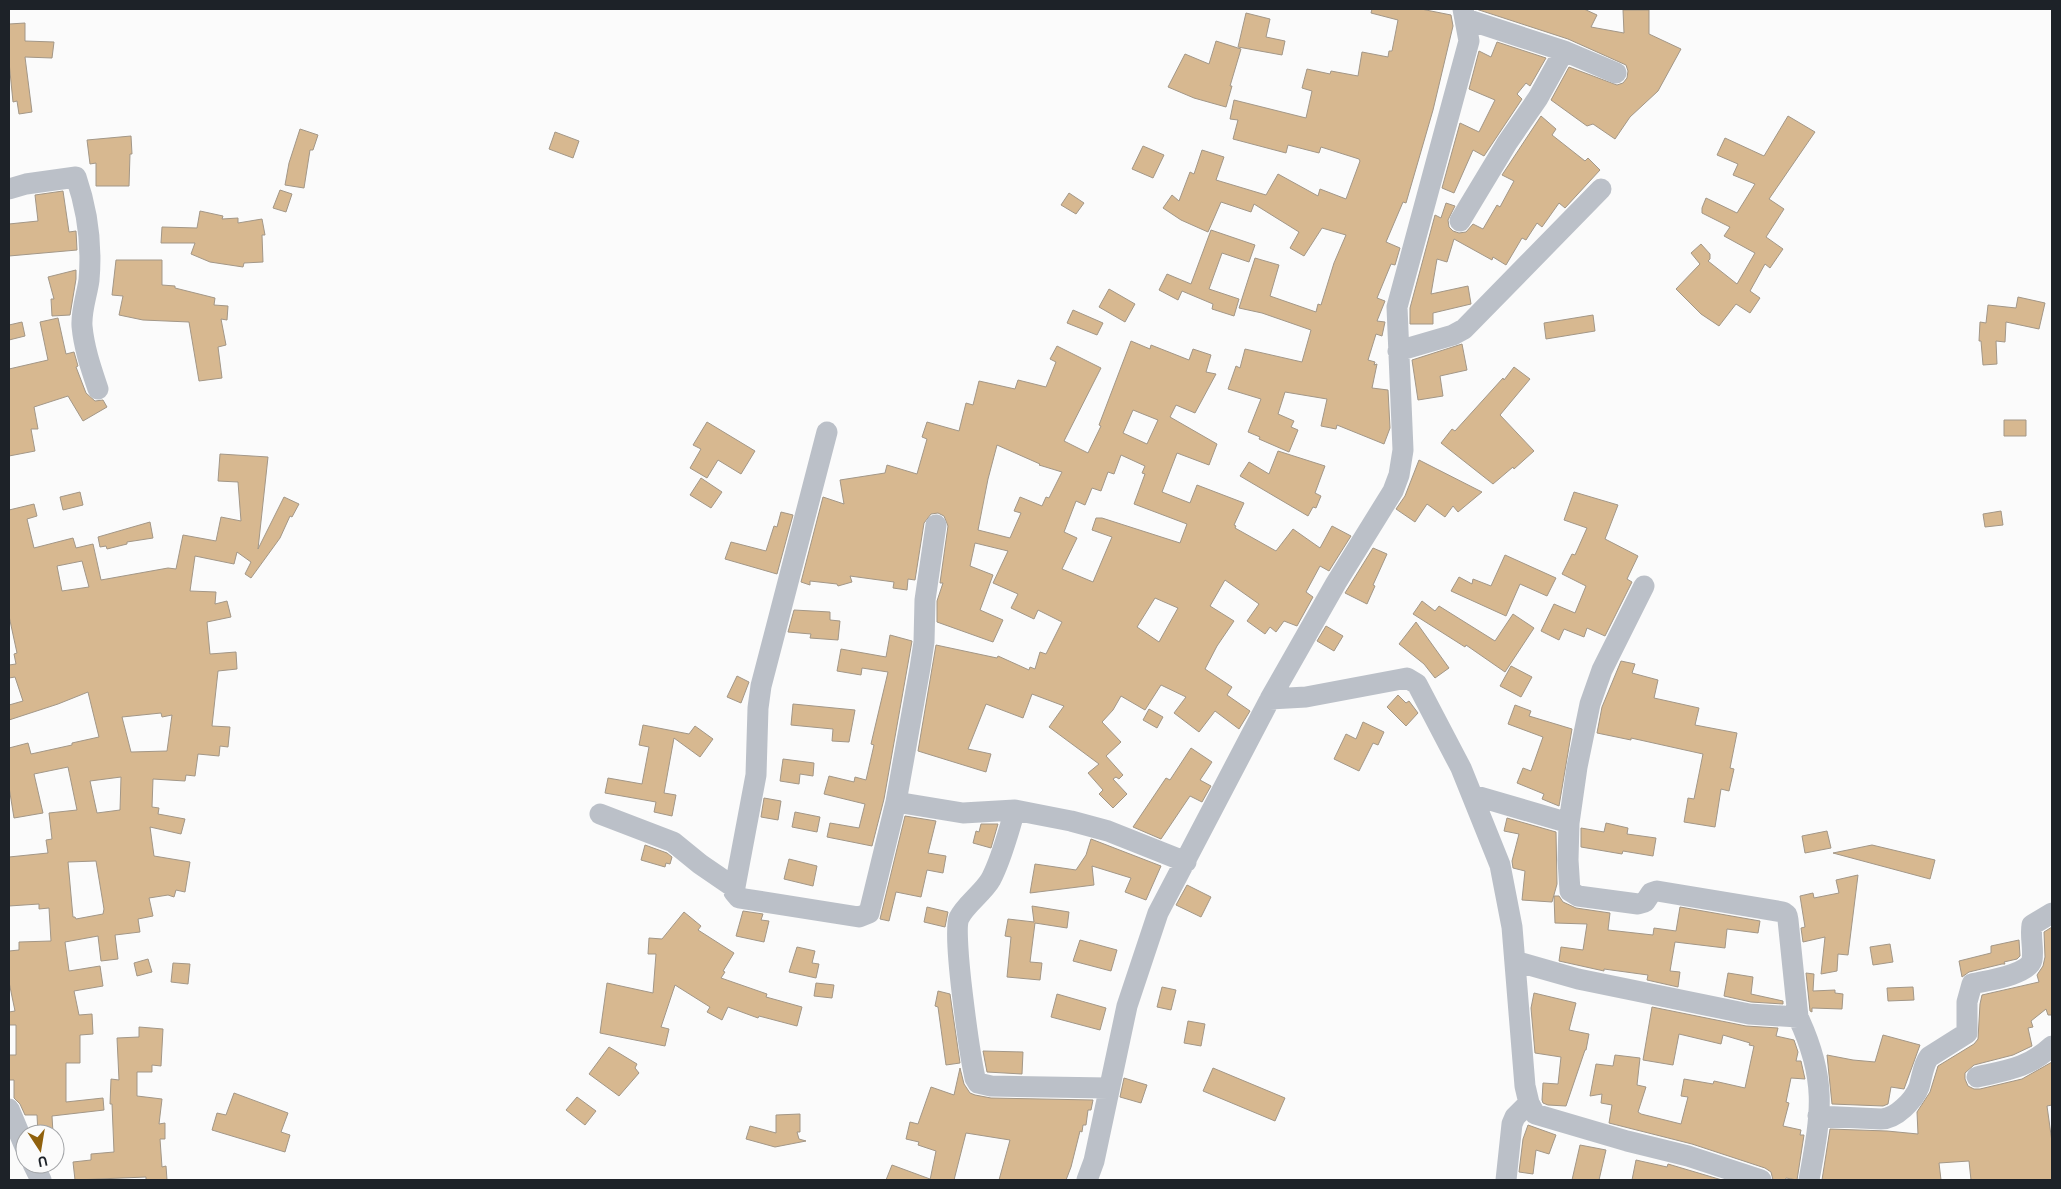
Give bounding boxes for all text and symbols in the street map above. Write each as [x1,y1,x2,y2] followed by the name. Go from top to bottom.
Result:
[15,1124,65,1174] north arrow
[36,1153,49,1171] text: U

